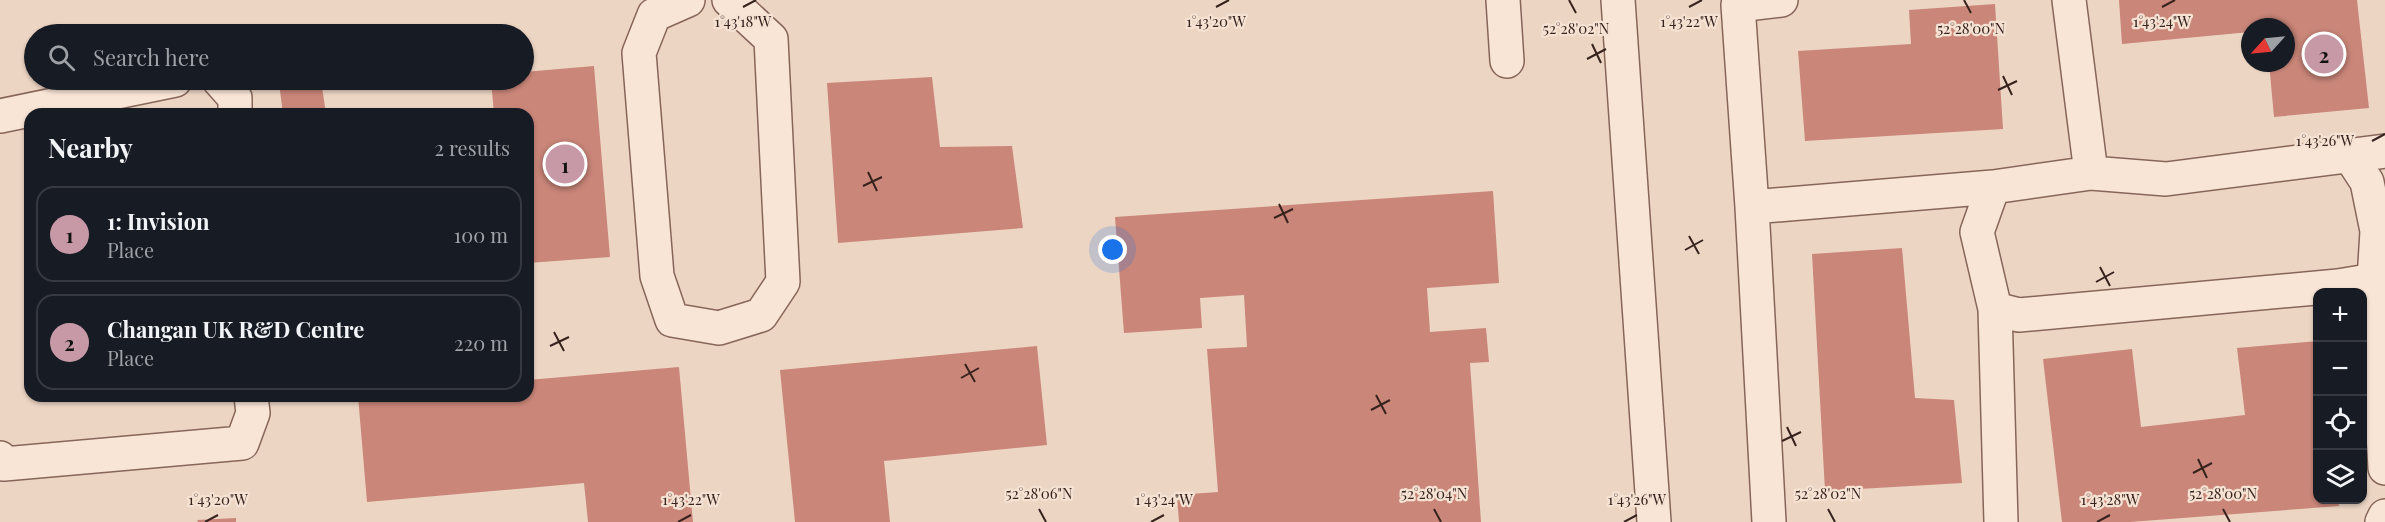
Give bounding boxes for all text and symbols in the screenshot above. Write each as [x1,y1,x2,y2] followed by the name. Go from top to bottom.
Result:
[715,11,772,31] text: 1°43'18"W
[1186,11,1246,31] text: 1°43'20"W
[1660,11,1718,31] text: 1°43'22"W
[2133,11,2191,31] text: 1°43'24"W
[1543,18,1610,38] text: 52°28'02"N
[1937,18,2006,38] text: 52°28'00"N
[2241,18,2295,72] north arrow
[24,24,534,90] search box
[2304,32,2344,76] pin: 2
[45,41,78,74] icon: search
[93,42,209,72] text: Search here
[48,130,133,165] text: Nearby
[2296,130,2355,150] text: 1°43'26"W
[435,134,510,161] text: 2 results
[546,142,584,186] pin: 1
[107,206,210,236] text: 1: Invision
[66,221,73,248] text: 1
[454,221,508,248] text: 100 m
[1098,235,1127,264] your location
[107,236,154,263] text: Place
[2313,288,2367,504] map controls
[2313,288,2367,342] button: +
[107,314,364,344] text: Changan UK R&D Centre
[64,329,75,356] text: 2
[454,329,508,356] text: 220 m
[2313,342,2367,396] button: −
[107,344,154,371] text: Place
[2313,396,2367,450] button: locate
[2313,450,2367,504] button: layers
[1006,483,1073,503] text: 52°28'06"N
[1401,483,1468,503] text: 52°28'04"N
[1795,483,1862,503] text: 52°28'02"N
[2189,483,2258,503] text: 52°28'00"N
[188,489,248,509] text: 1°43'20"W
[662,489,720,509] text: 1°43'22"W
[1135,489,1193,509] text: 1°43'24"W
[1608,489,1667,509] text: 1°43'26"W
[2081,489,2140,509] text: 1°43'28"W

